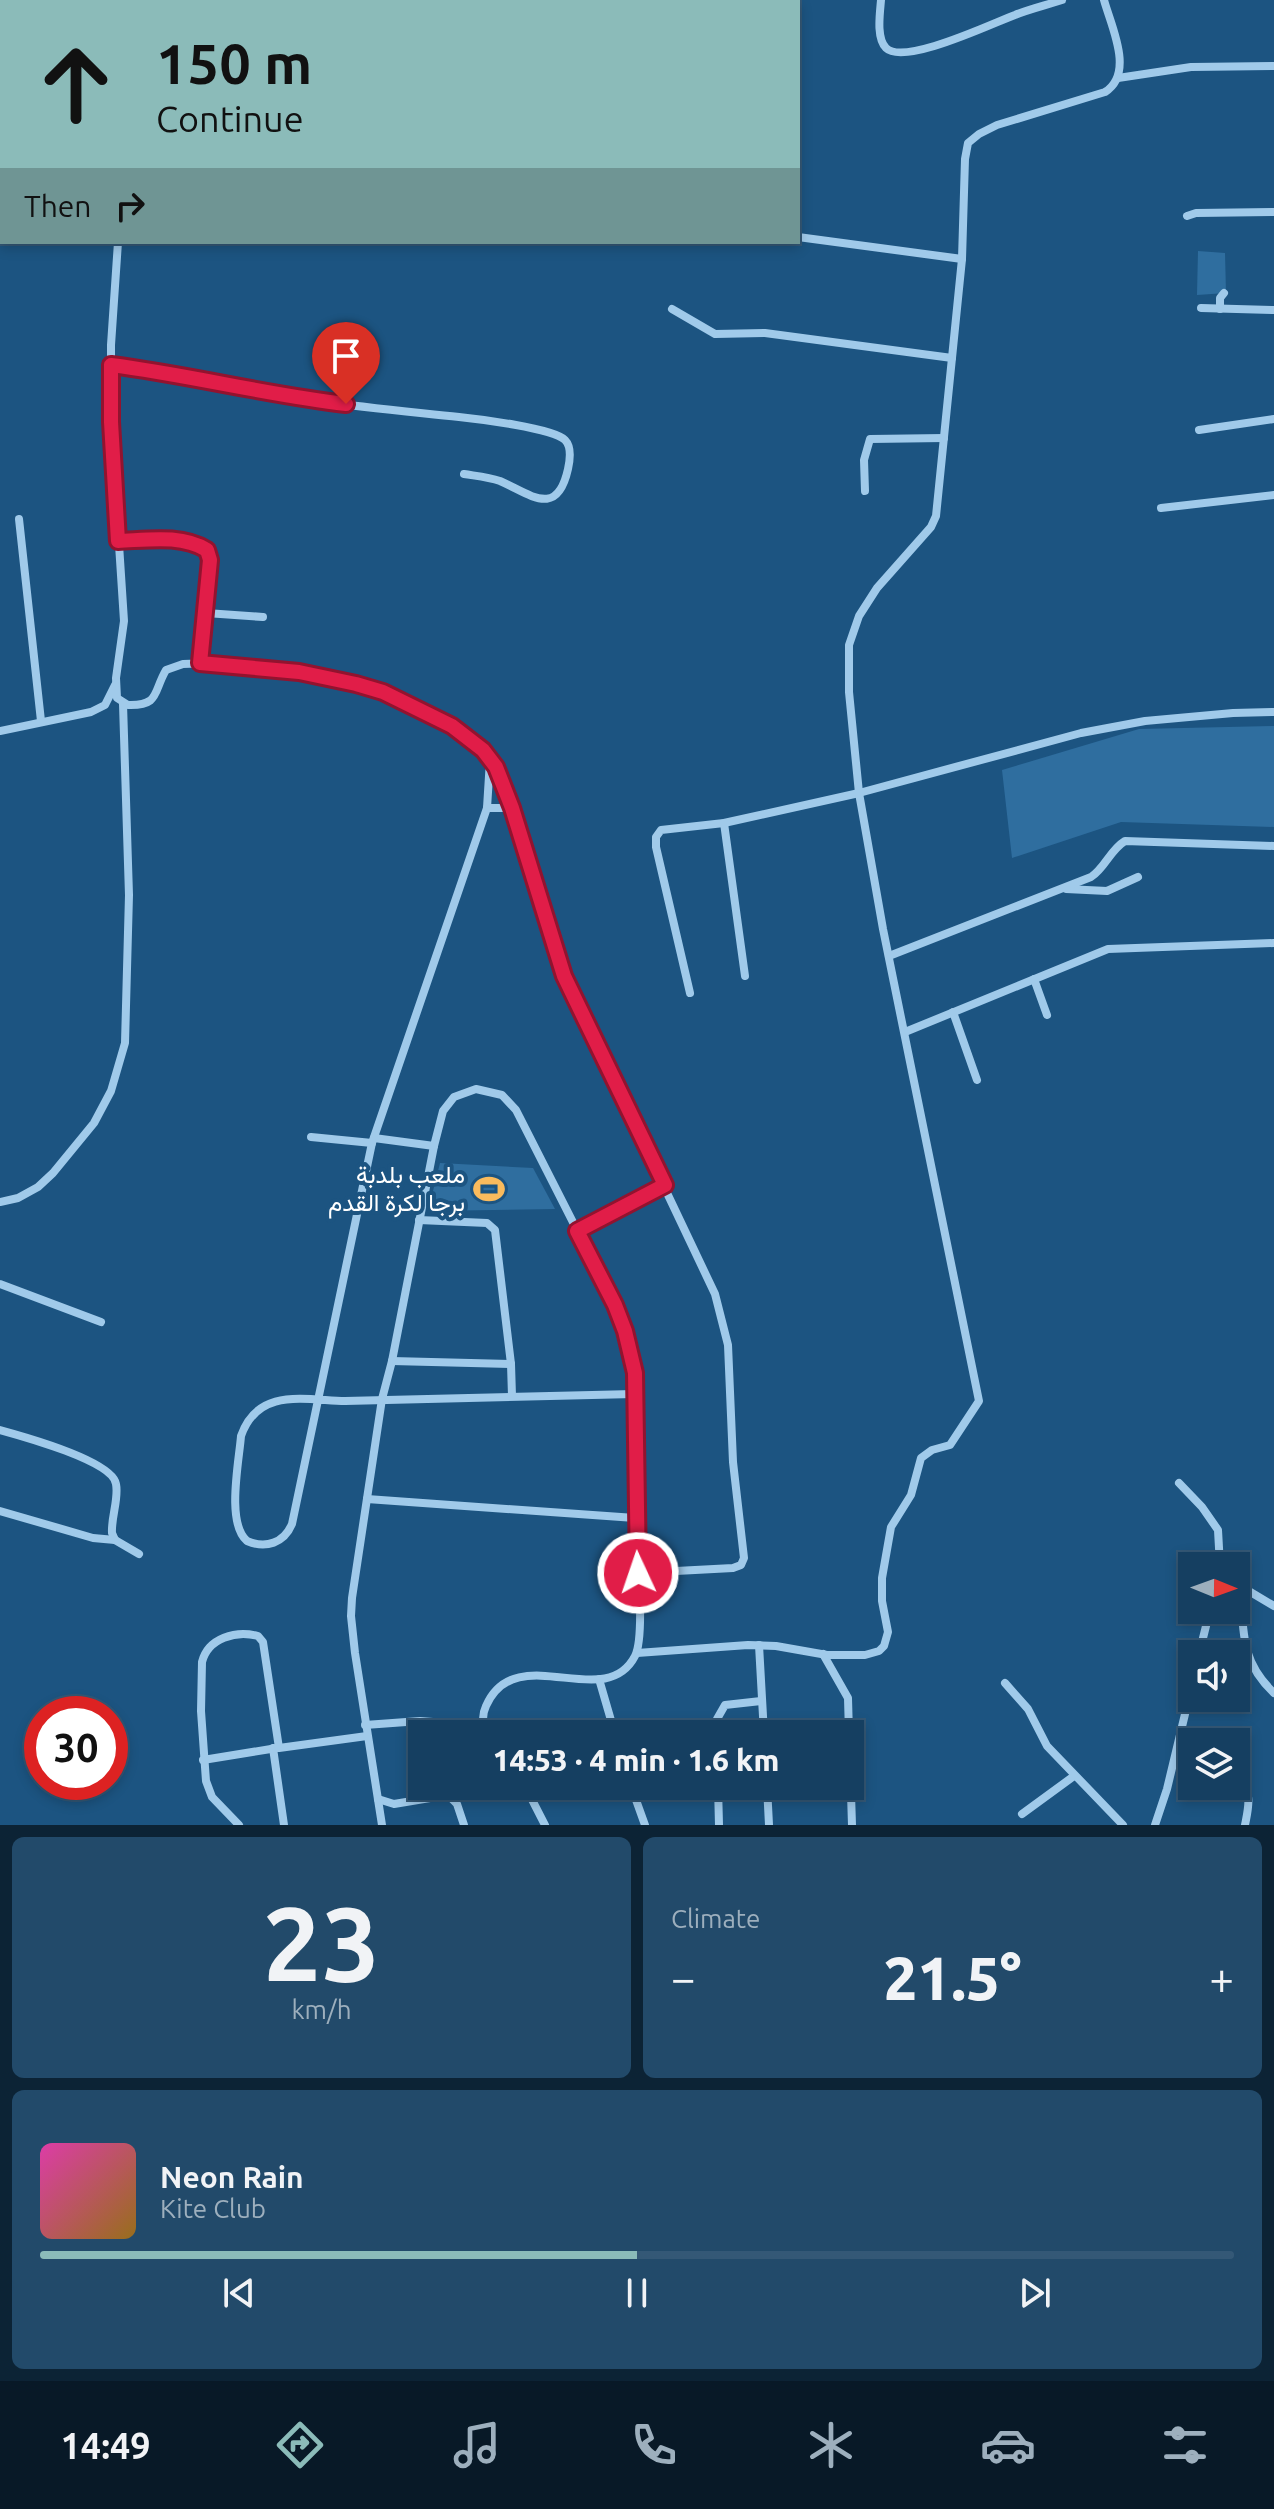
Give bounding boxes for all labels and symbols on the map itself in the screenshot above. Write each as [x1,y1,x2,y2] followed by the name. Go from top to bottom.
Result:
[312,322,380,404] pin
[328,1161,465,1219] place label: ملعب بلدبة برجا لكرة القدم
[472,1172,506,1206] sports icon: ملعب بلدبة برجا لكرة القدم
[596,1531,680,1615] position arrow
[1178,1552,1250,1624] north arrow
[24,1696,128,1800] speed limit sign: 30

